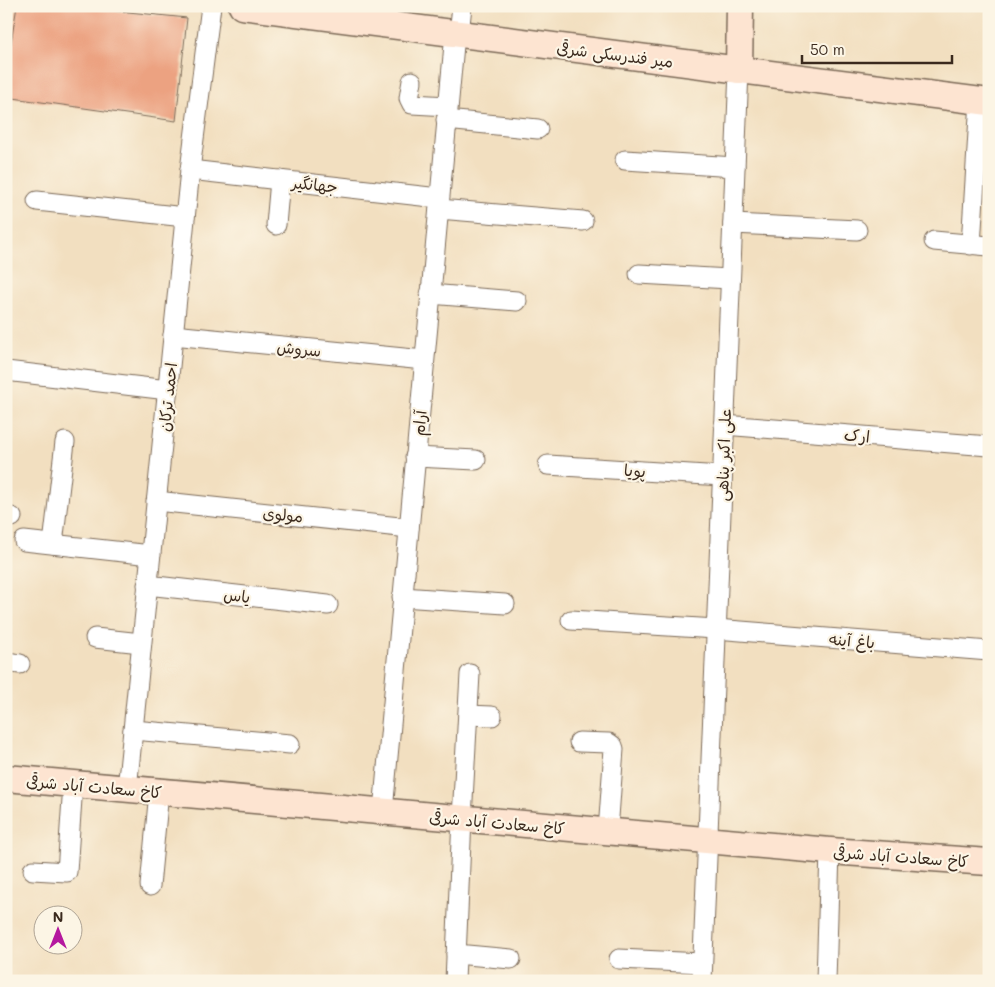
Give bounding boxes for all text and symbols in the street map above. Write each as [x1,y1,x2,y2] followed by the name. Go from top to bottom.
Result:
[802,32,952,64] scale bar
[555,36,675,73] street label: میر فندرسکی شرقی
[810,39,845,59] text: 50 m
[289,171,339,197] street label: جهانگیر
[276,335,322,362] street label: سروش
[153,361,181,433] street label: احمد ترکان
[407,408,434,437] street label: آرام
[711,408,736,502] street label: علی اکبر پناهی
[843,423,871,447] street label: ارک
[623,459,647,482] street label: پویا
[262,501,304,528] street label: مولوی
[222,583,252,607] street label: یاس
[828,628,876,654] street label: باغ آینه
[25,770,163,803] street label: کاخ سعادت آباد شرقی
[428,806,566,839] street label: کاخ سعادت آباد شرقی
[832,841,970,872] street label: کاخ سعادت آباد شرقی
[32,904,82,954] north arrow
[53,907,63,926] text: N

